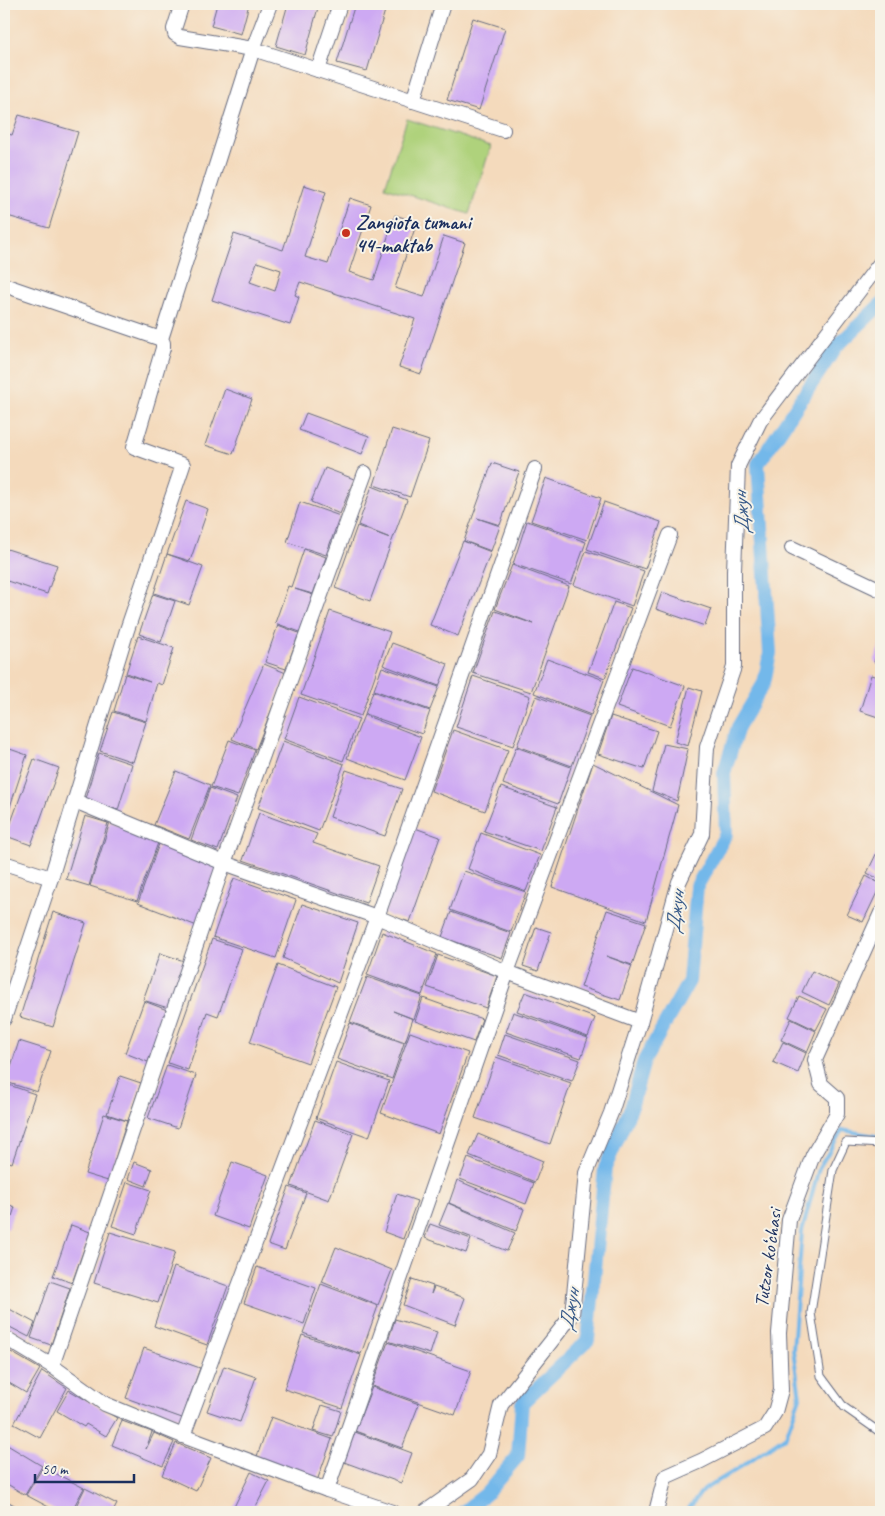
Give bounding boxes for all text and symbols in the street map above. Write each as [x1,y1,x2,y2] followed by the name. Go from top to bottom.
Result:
[356,210,474,258] place label: Zangiota tumani 44-maktab
[340,227,352,239] marker: Zangiota tumani 44-maktab
[726,488,756,536] water label: Джун
[660,886,690,935] water label: Джун
[749,1205,788,1309] street label: Tutzor ko‘chasi
[553,1284,586,1334] water label: Джун
[35,1451,134,1483] scale bar
[42,1460,69,1479] text: 50 m

